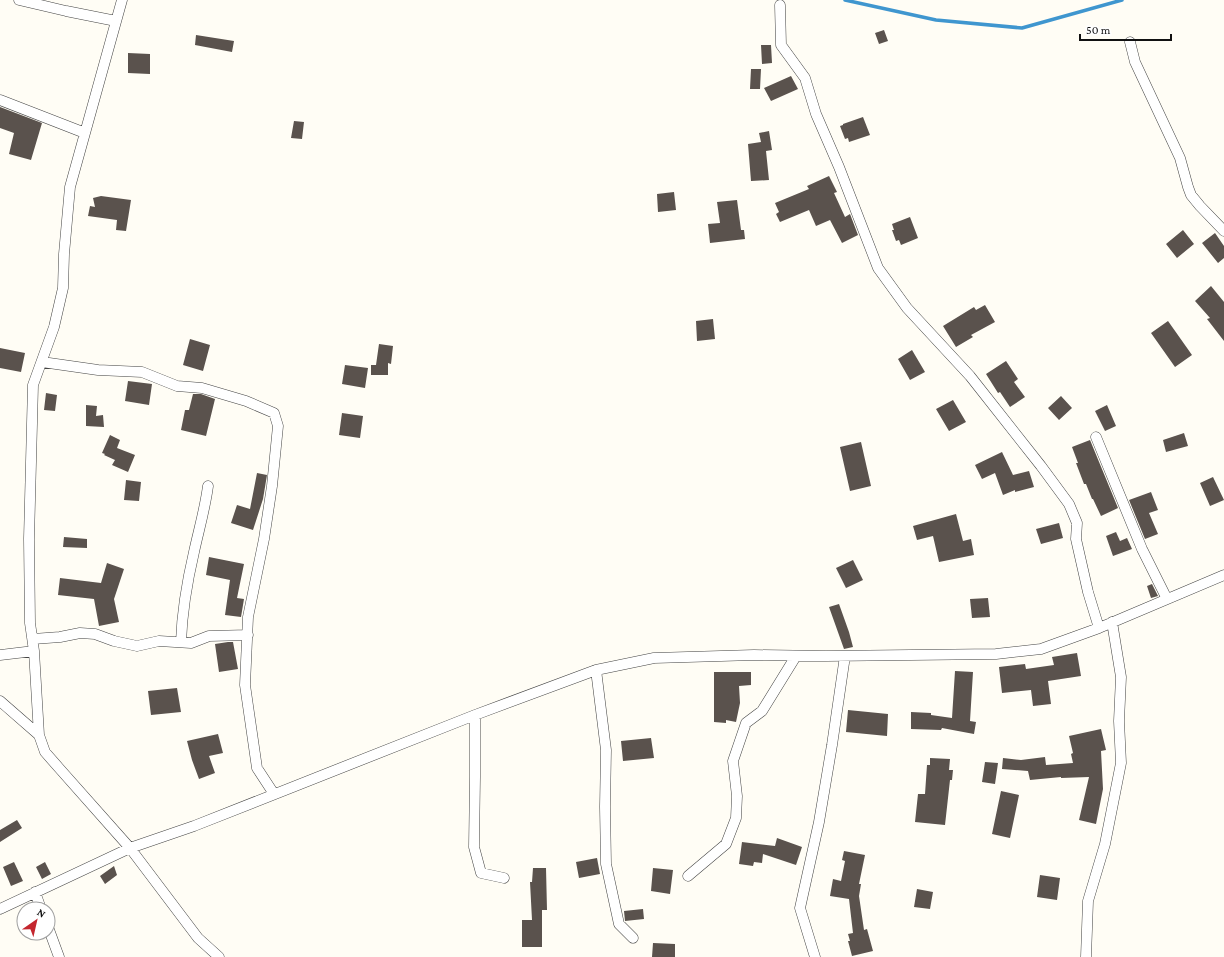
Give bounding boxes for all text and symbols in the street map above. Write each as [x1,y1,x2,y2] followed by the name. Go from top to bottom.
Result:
[1080,16,1171,42] scale bar
[1086,23,1111,37] text: 50 m
[16,901,56,941] north arrow
[35,906,48,920] text: N

